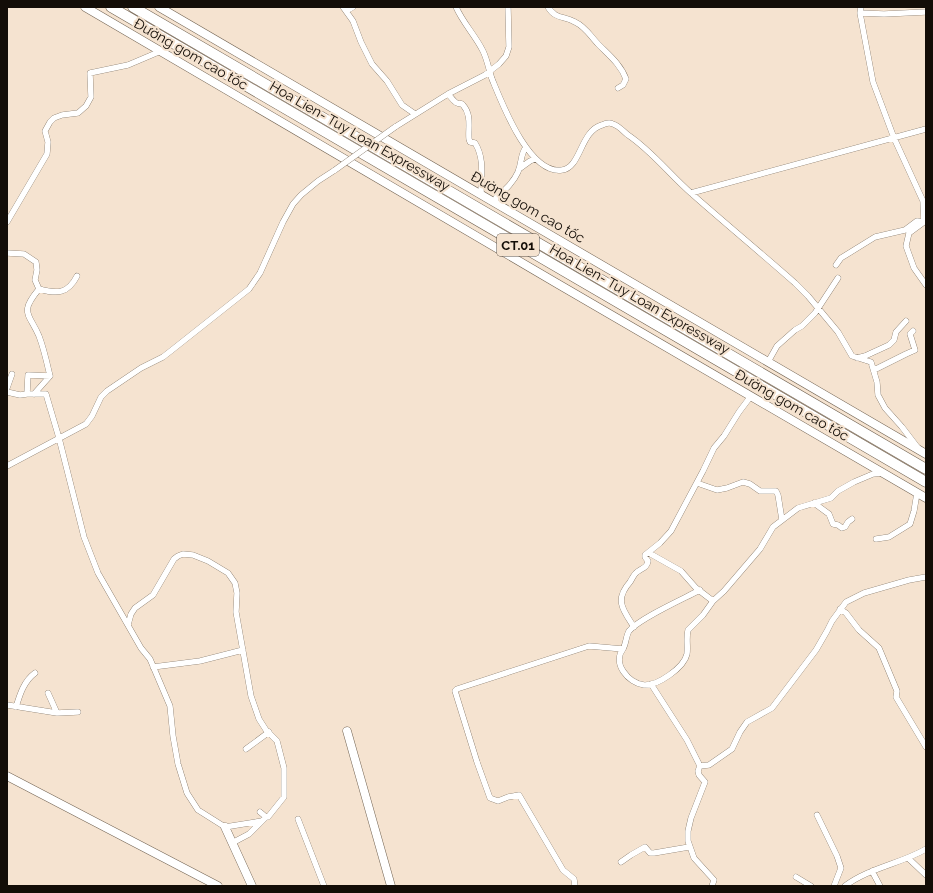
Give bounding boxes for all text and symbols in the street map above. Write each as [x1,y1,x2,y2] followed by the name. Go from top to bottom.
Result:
[131,15,251,93] street label: Đường gom cao tốc
[267,78,453,194] street label: Hoa Lien- Tuy Loan Expressway
[468,168,588,246] street label: Đường gom cao tốc
[497,234,539,256] road number: CT.01
[547,241,733,357] street label: Hoa Lien- Tuy Loan Expressway
[732,366,852,444] street label: Đường gom cao tốc

